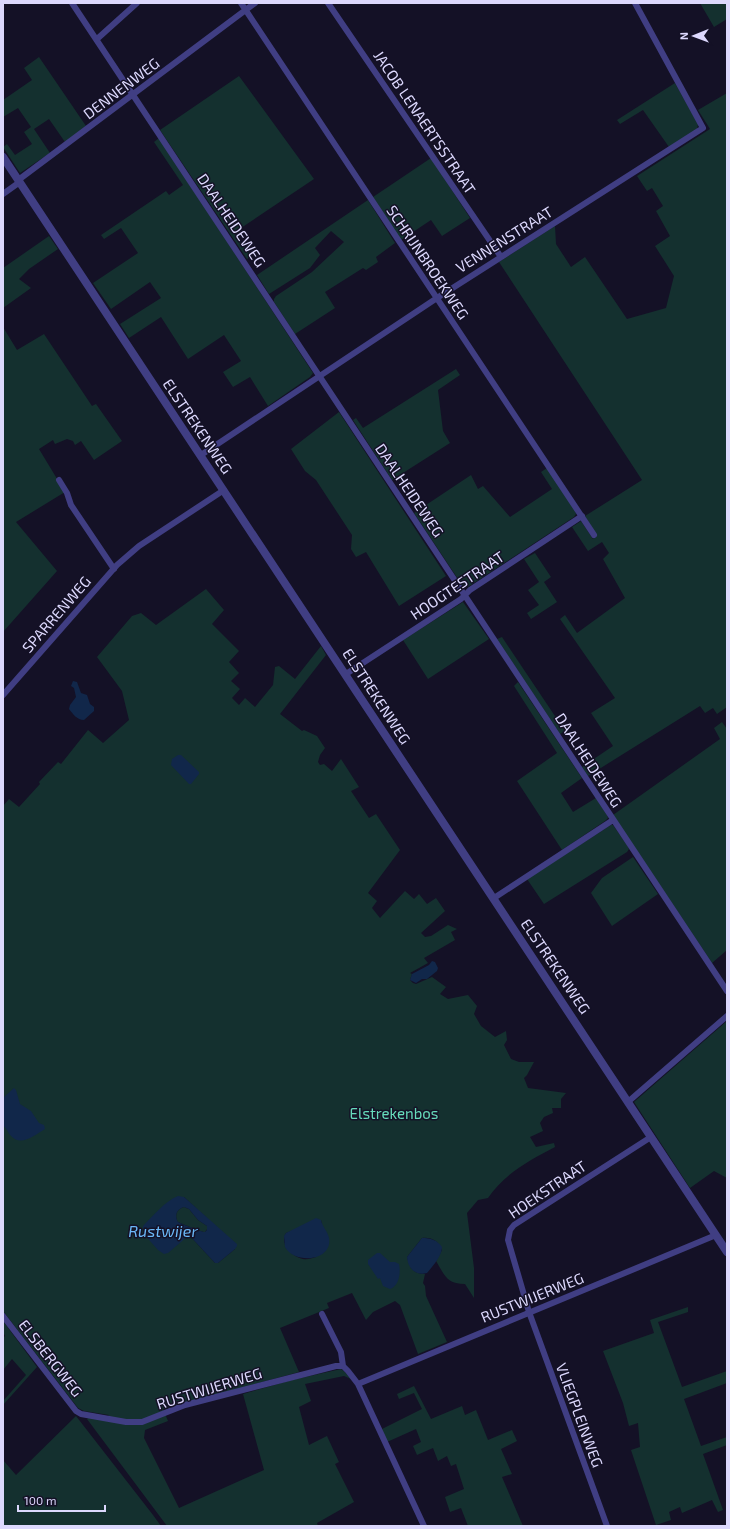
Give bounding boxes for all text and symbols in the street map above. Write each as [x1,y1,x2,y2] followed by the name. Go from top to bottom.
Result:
[674,16,714,56] north arrow
[677,32,690,40] text: N
[370,47,480,197] street label: JACOB LENAERTSSTRAAT
[79,54,163,122] street label: DENNENWEG
[194,170,270,270] street label: DAALHEIDEWEG
[383,202,473,322] street label: SCHRIJNBROEKWEG
[452,202,556,276] street label: VENNENSTRAAT
[160,375,236,477] street label: ELSTREKENWEG
[372,440,448,540] street label: DAALHEIDEWEG
[407,547,508,623] street label: HOOGTESTRAAT
[18,572,94,656] street label: SPARRENWEG
[339,645,415,747] street label: ELSTREKENWEG
[552,709,626,811] street label: DAALHEIDEWEG
[518,915,594,1017] street label: ELSTREKENWEG
[350,1104,438,1122] park label: Elstrekenbos
[505,1156,590,1222] street label: HOEKSTRAAT
[128,1221,198,1241] water label: Rustwijer
[478,1268,586,1326] street label: RUSTWIJERWEG
[15,1316,87,1400] street label: ELSBERGWEG
[553,1360,607,1470] street label: VLIEGPLEINWEG
[154,1363,264,1413] street label: RUSTWIJERWEG
[18,1487,105,1513] scale bar
[24,1493,56,1507] text: 100 m

